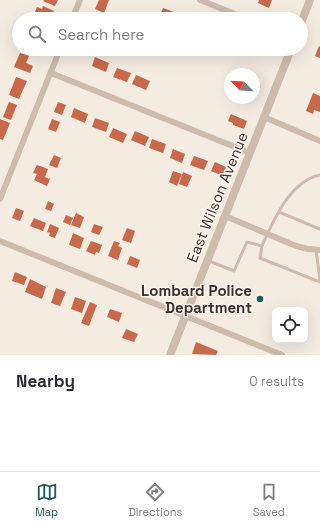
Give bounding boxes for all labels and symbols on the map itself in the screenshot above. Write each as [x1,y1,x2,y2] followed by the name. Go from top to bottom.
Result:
[224,68,260,104] north arrow
[182,129,252,265] street label: East Wilson Avenue
[141,281,252,317] place label: Lombard Police Department
[255,294,265,304] marker: Lombard Police Department

